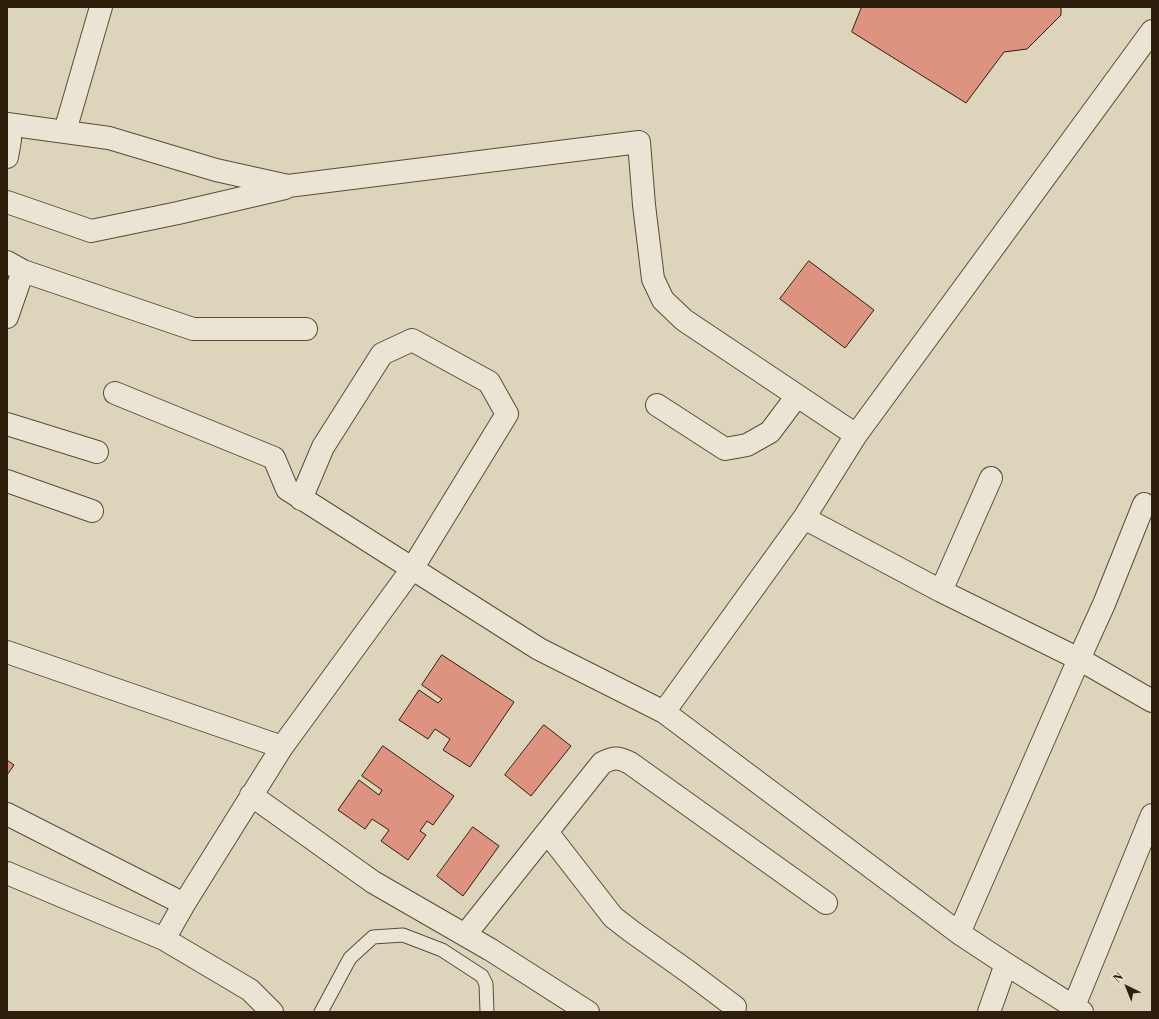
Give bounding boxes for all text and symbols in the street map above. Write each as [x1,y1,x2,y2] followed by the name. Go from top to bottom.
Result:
[1107,967,1147,1007] north arrow
[1111,970,1127,986] text: N

